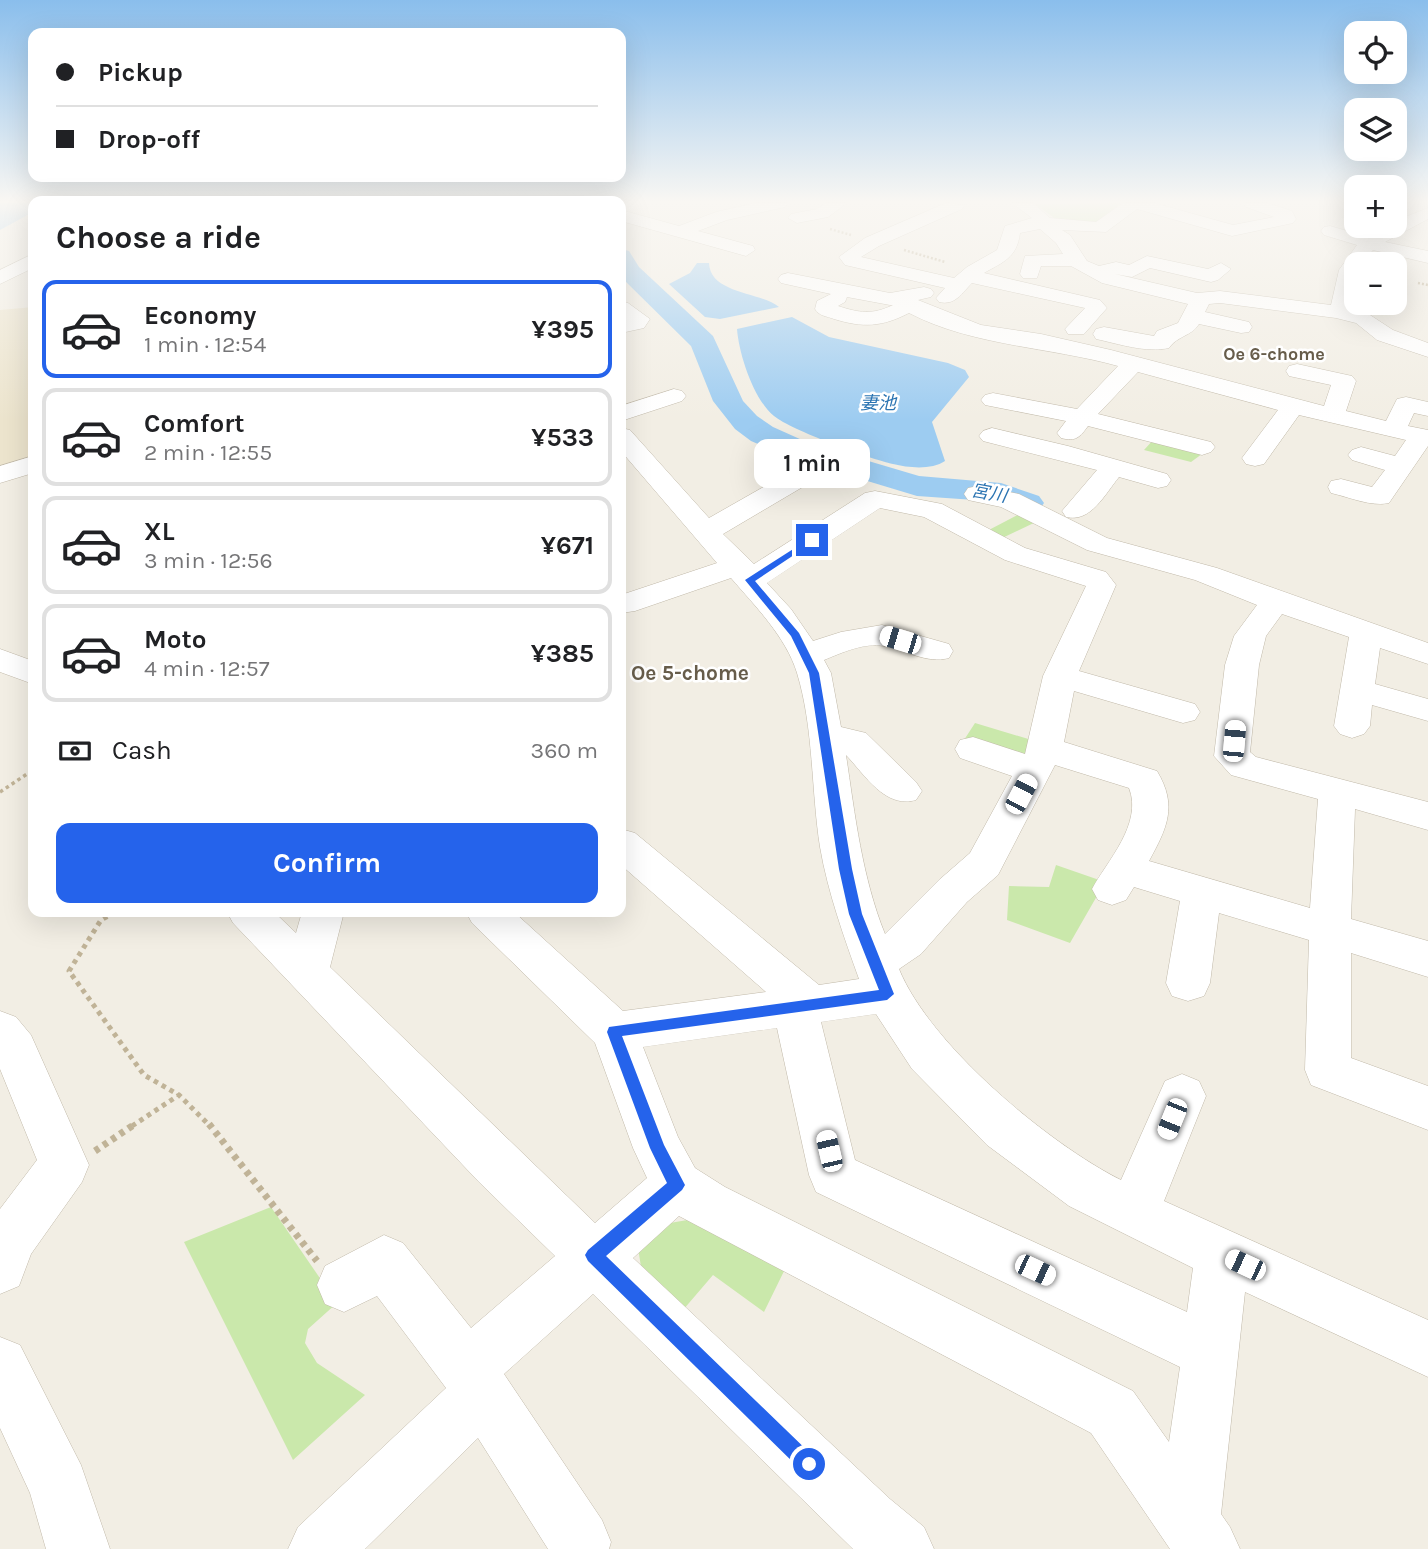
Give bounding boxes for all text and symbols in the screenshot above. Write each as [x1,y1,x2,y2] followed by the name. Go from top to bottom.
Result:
[1344,21,1407,315] map controls
[1344,21,1407,84] button: locate
[98,57,183,88] text: Pickup
[1344,98,1407,161] button: layers
[98,124,200,155] text: Drop-off
[1344,175,1407,238] button: +
[56,219,261,256] text: Choose a ride
[1344,252,1407,315] button: −
[60,298,123,361] icon: car
[144,300,256,331] text: Economy
[532,314,594,345] text: ¥395
[144,331,266,358] text: 1 min · 12:54
[1223,343,1325,365] district label: Oe 6-chome
[860,392,898,414] water label: 妻池
[60,406,123,469] icon: car
[144,408,245,439] text: Comfort
[531,422,594,453] text: ¥533
[754,438,870,488] callout: 1 min
[144,439,272,466] text: 2 min · 12:55
[783,450,841,477] text: 1 min
[969,479,1011,507] water label: 宮川
[60,514,123,577] icon: car
[144,516,175,547] text: XL
[796,524,828,556] route end
[541,530,594,561] text: ¥671
[144,547,273,574] text: 3 min · 12:56
[60,622,123,685] icon: car
[144,624,206,655] text: Moto
[877,624,924,656] car
[531,638,594,669] text: ¥385
[144,655,270,682] text: 4 min · 12:57
[631,661,749,685] district label: Oe 5-chome
[1222,719,1247,763] car
[56,732,94,770] icon: cash
[112,735,172,766] text: Cash
[531,737,598,764] text: 360 m
[1002,771,1041,817] car
[56,823,598,903] button: Confirm
[1155,1096,1190,1142] car
[815,1128,844,1174] car
[1222,1247,1269,1283] car
[1012,1252,1059,1288] car
[793,1448,825,1480] route start

